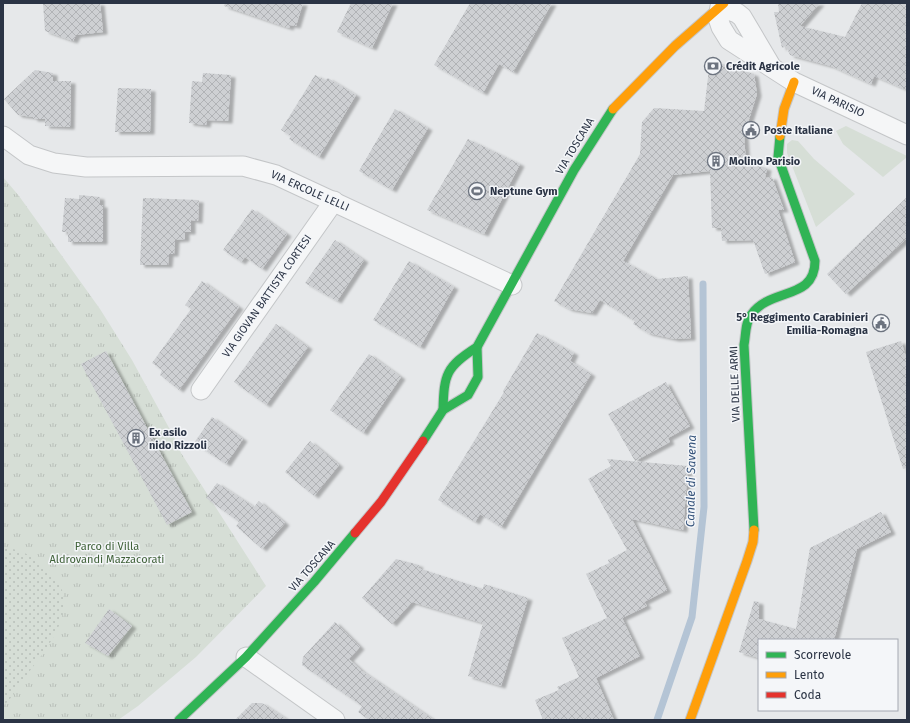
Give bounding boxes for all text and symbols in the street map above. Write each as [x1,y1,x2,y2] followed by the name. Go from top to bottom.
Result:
[703,56,723,76] bank icon: Crédit Agricole
[726,60,800,73] place label: Crédit Agricole
[809,84,867,120] street label: VIA PARISIO
[553,115,597,177] street label: VIA TOSCANA
[741,120,761,140] public building icon: Poste Italiane
[764,124,833,137] place label: Poste Italiane
[706,151,726,171] building icon: Molino Parisio
[729,155,801,168] place label: Molino Parisio
[269,168,351,214] street label: VIA ERCOLE LELLI
[467,181,487,201] sports icon: Neptune Gym
[490,185,558,198] place label: Neptune Gym
[220,232,314,360] street label: VIA GIOVAN BATTISTA CORTESI
[736,311,868,337] place label: 5° Reggimento Carabinieri Emilia-Romagna
[871,313,891,333] public building icon: 5° Reggimento Carabinieri Emilia-Romagna
[727,346,743,422] street label: VIA DELLE ARMI
[149,426,207,452] place label: Ex asilo nido Rizzoli
[126,428,146,448] building icon: Ex asilo nido Rizzoli
[683,435,699,527] water label: Canale di Savena
[286,537,338,594] street label: VIA TOSCANA
[50,540,164,566] park label: Parco di Villa Aldrovandi Mazzacorati
[758,639,898,711] legend
[794,648,851,662] text: Scorrevole
[794,668,824,682] text: Lento
[794,688,821,702] text: Coda

